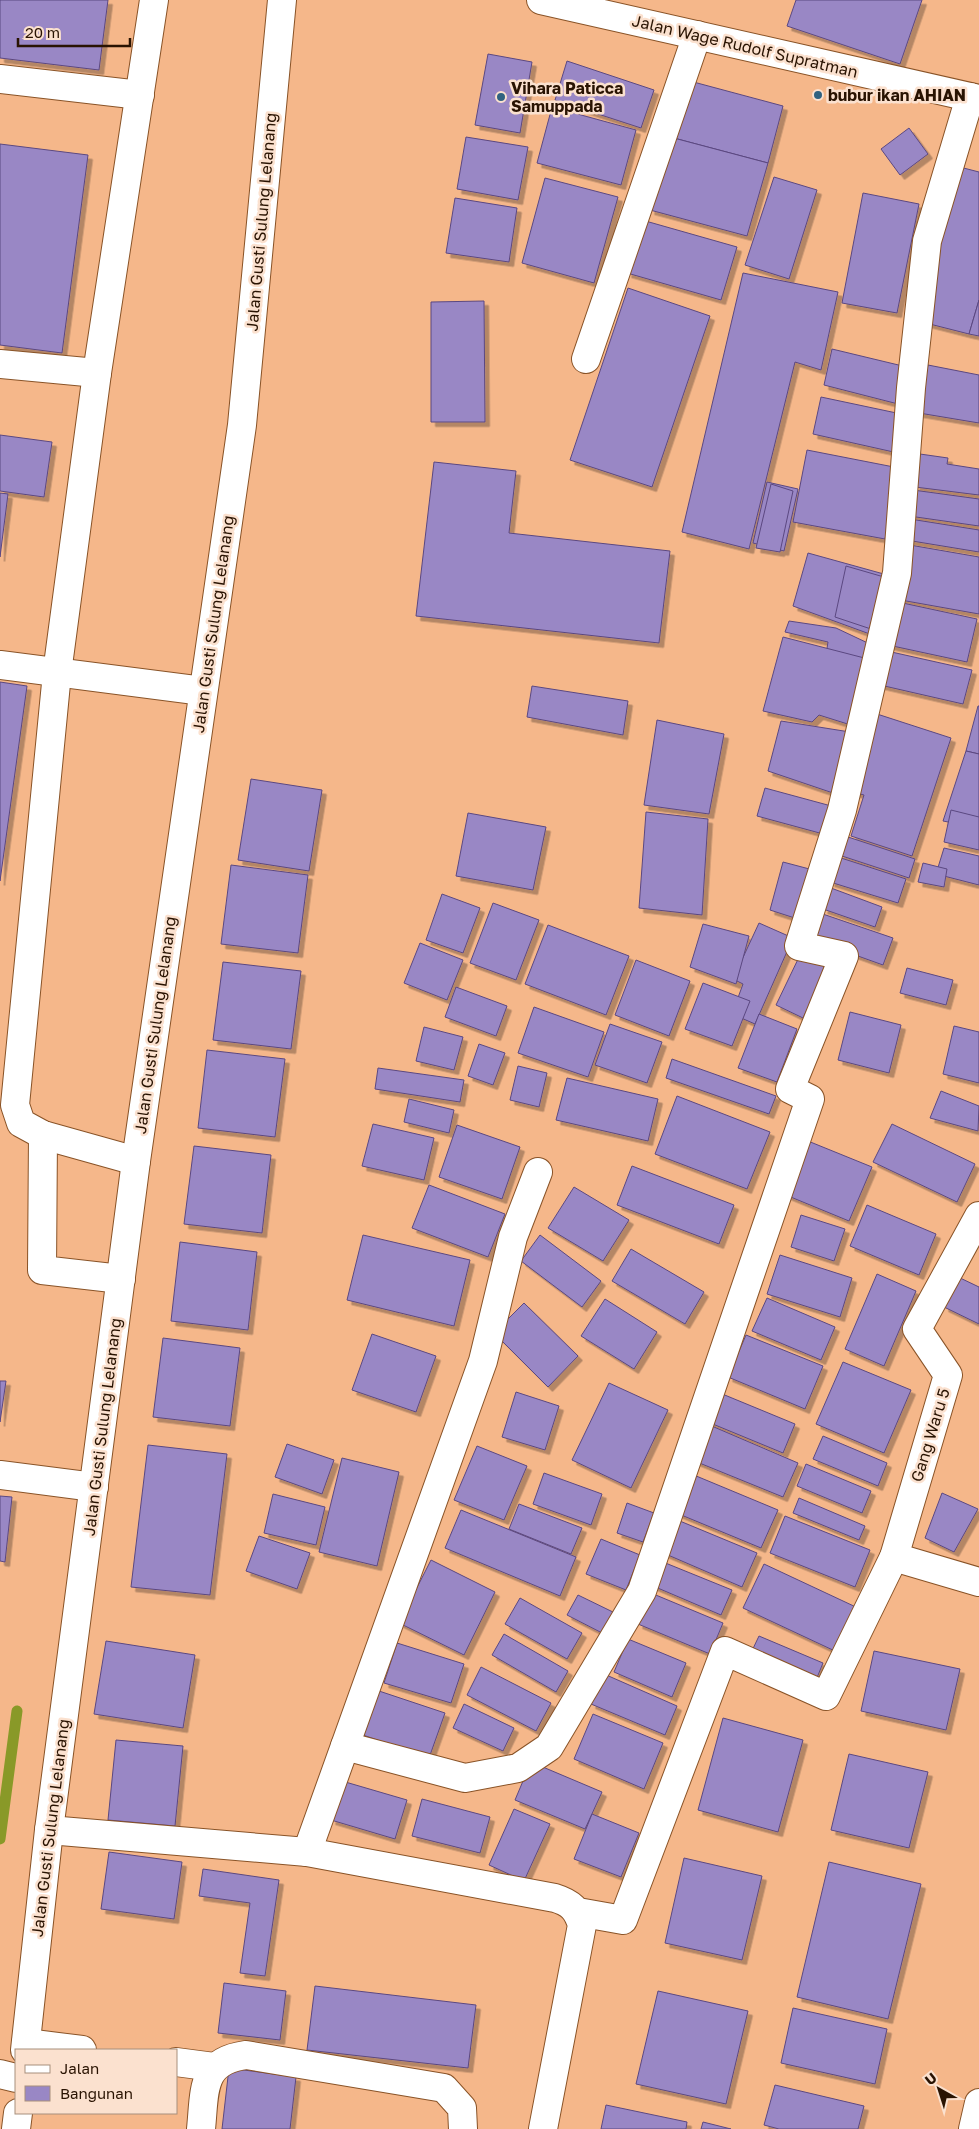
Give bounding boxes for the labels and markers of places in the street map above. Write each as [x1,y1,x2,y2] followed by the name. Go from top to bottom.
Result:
[511,78,623,116] place label: Vihara Paticca Samuppada
[828,85,966,105] place label: bubur ikan AHIAN
[812,89,824,101] marker: bubur ikan AHIAN
[495,91,507,103] marker: Vihara Paticca Samuppada

